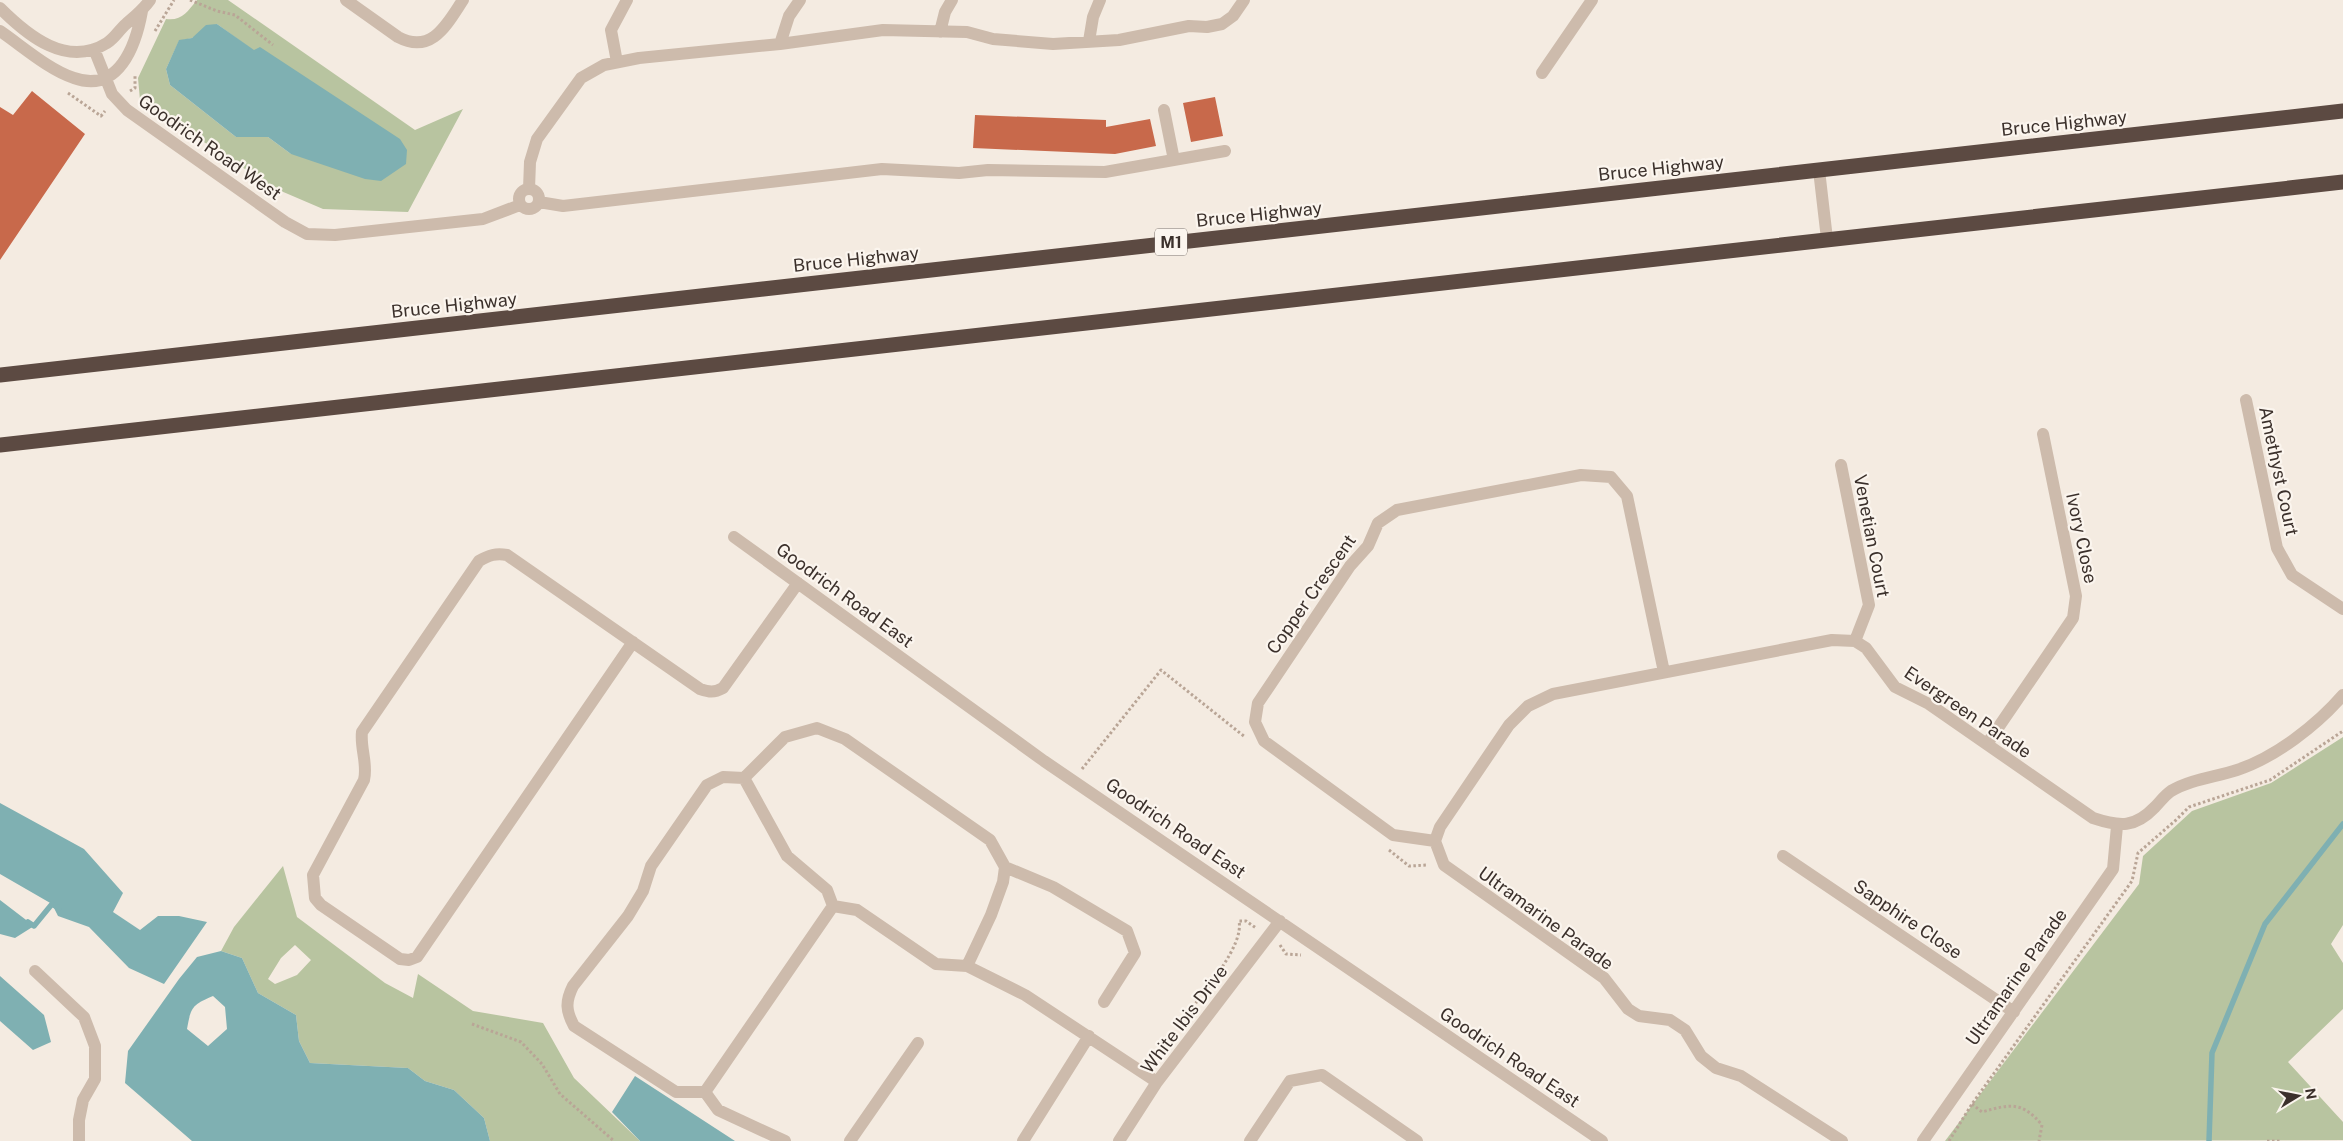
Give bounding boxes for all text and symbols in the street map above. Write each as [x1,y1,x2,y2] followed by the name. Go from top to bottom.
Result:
[135,90,285,204] street label: Goodrich Road West
[2000,106,2128,140] street label: Bruce Highway
[1597,151,1725,185] street label: Bruce Highway
[1195,197,1323,231] street label: Bruce Highway
[1155,228,1187,256] road number: M1
[792,242,920,276] street label: Bruce Highway
[390,288,518,322] street label: Bruce Highway
[2255,404,2303,538] street label: Amethyst Court
[1850,473,1894,599] street label: Venetian Court
[2062,491,2102,585] street label: Ivory Close
[1262,530,1360,658] street label: Copper Crescent
[772,538,918,652] street label: Goodrich Road East
[1900,662,2036,762] street label: Evergreen Parade
[1102,773,1250,883] street label: Goodrich Road East
[1474,862,1618,974] street label: Ultramarine Parade
[1850,875,1966,963] street label: Sapphire Close
[1961,905,2071,1049] street label: Ultramarine Parade
[1136,961,1232,1077] street label: White Ibis Drive
[1436,1002,1584,1112] street label: Goodrich Road East
[2273,1071,2323,1121] north arrow
[2302,1087,2320,1101] text: N

